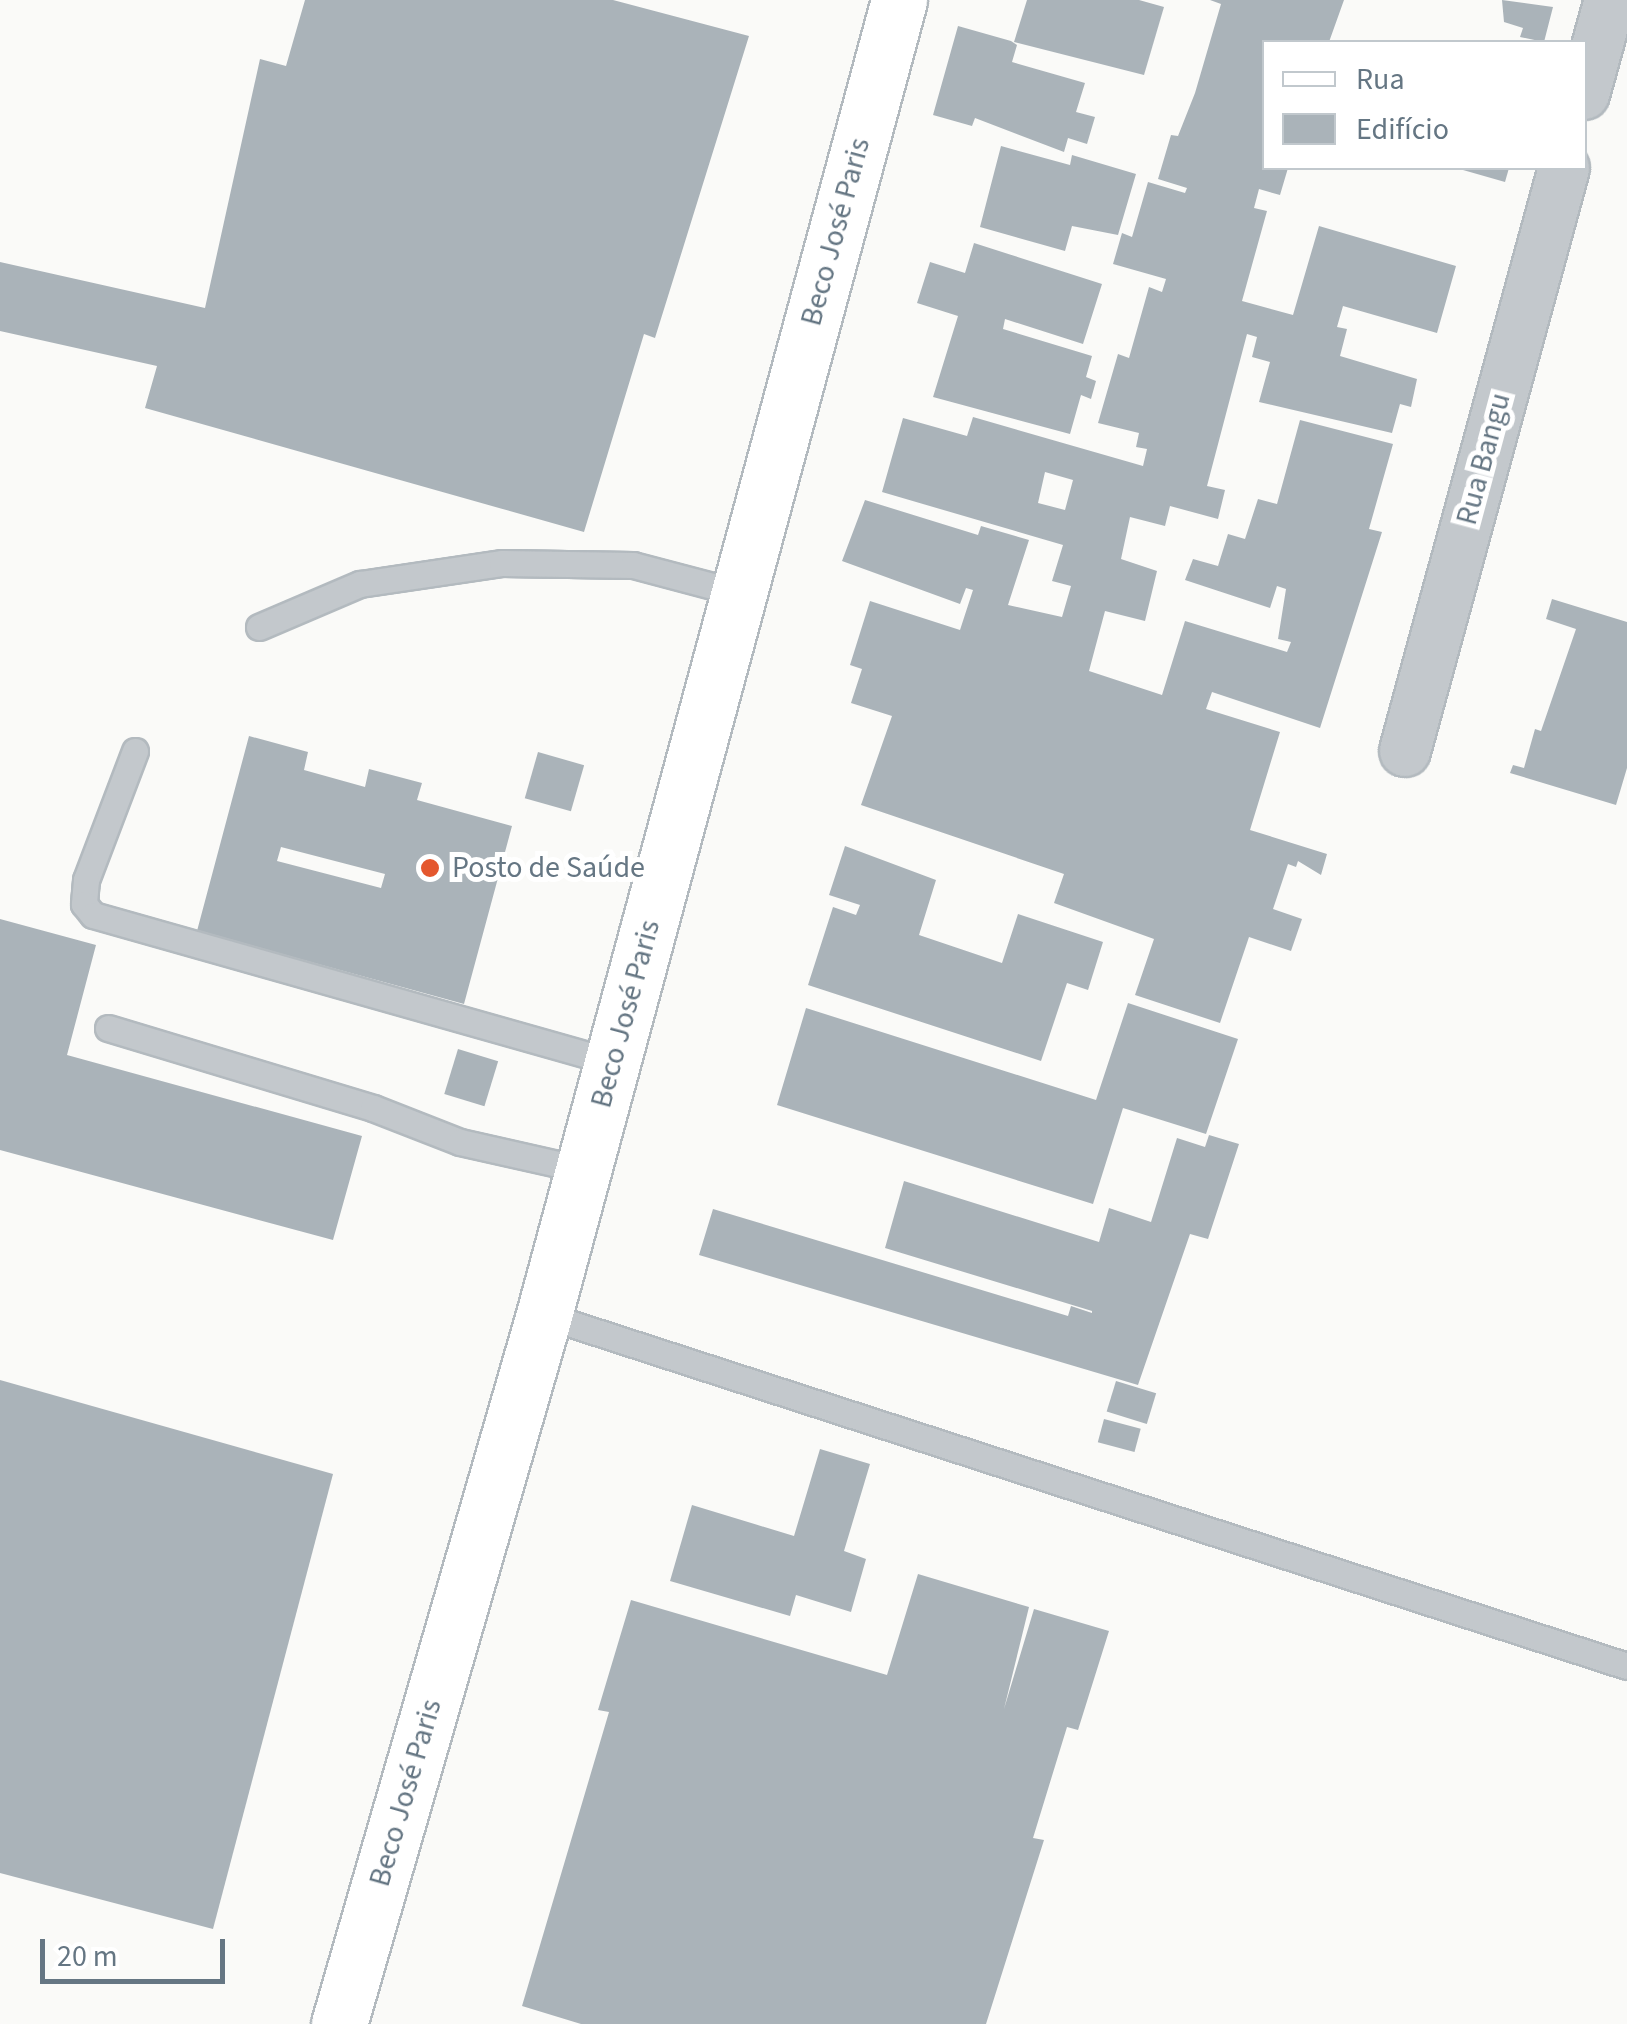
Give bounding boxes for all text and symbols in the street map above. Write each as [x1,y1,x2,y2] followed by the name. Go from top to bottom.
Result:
[1262,40,1587,170] legend
[1356,58,1405,101] text: Rua
[1356,108,1449,151] text: Edifício
[794,134,878,330] street label: Beco José Paris
[1449,389,1519,529] street label: Rua Bangu
[452,850,645,886] place label: Posto de Saúde
[417,855,443,881] marker: Posto de Saúde
[584,916,668,1112] street label: Beco José Paris
[362,1695,450,1891] street label: Beco José Paris
[45,1919,230,1981] scale bar
[57,1935,118,1978] text: 20 m

